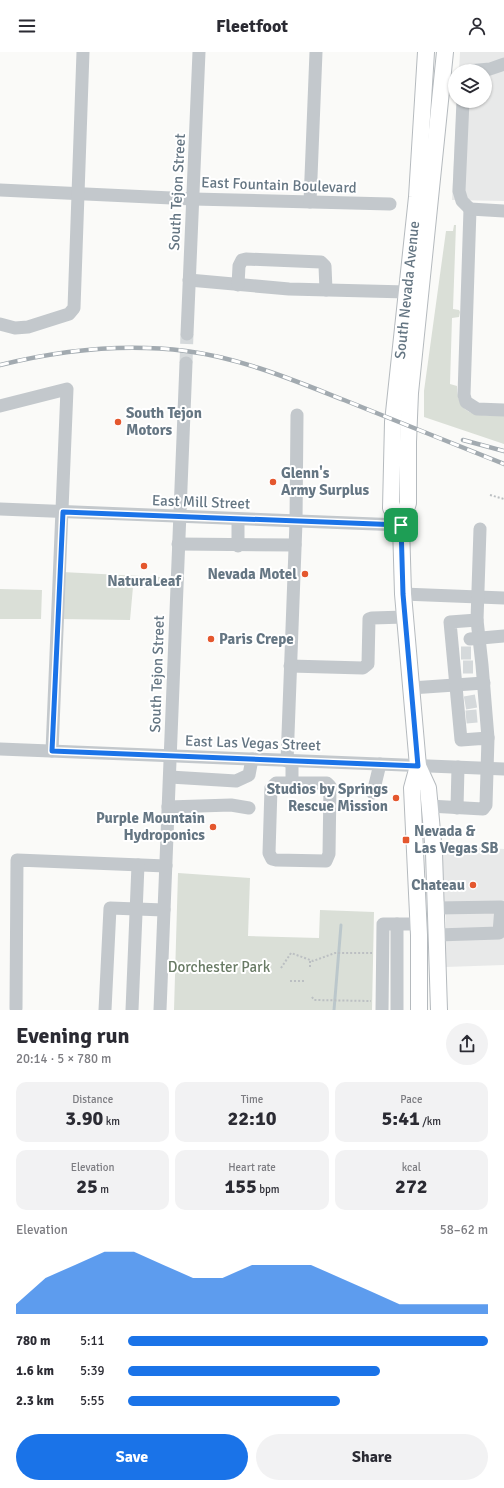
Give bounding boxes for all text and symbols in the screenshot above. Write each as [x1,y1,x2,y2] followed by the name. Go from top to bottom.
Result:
[16,15,38,37] icon: menu
[216,15,288,37] text: Fleetfoot
[466,15,488,37] icon: person
[448,64,492,108] map controls
[448,64,492,108] button: layers
[165,133,189,251] street label: South Tejon Street
[201,173,357,197] street label: East Fountain Boulevard
[391,220,423,360] street label: South Nevada Avenue
[126,404,202,439] place label: South Tejon Motors
[113,417,123,427] marker: South Tejon Motors
[281,464,370,499] place label: Glenn's Army Surplus
[268,477,278,487] marker: Glenn's Army Surplus
[152,491,250,513] street label: East Mill Street
[384,508,418,542] pin
[390,514,412,536] icon: arrive
[139,561,149,571] marker: NaturaLeaf
[207,565,297,583] place label: Nevada Motel
[300,569,310,579] marker: Nevada Motel
[107,572,182,590] place label: NaturaLeaf
[146,615,168,733] street label: South Tejon Street
[219,630,294,648] place label: Paris Crepe
[206,634,216,644] marker: Paris Crepe
[185,732,321,754] street label: East Las Vegas Street
[267,780,388,815] place label: Studios by Springs Rescue Mission
[391,793,401,803] marker: Studios by Springs Rescue Mission
[96,809,205,844] place label: Purple Mountain Hydroponics
[208,822,218,832] marker: Purple Mountain Hydroponics
[414,822,499,857] place label: Nevada & Las Vegas SB
[401,835,411,845] marker: Nevada & Las Vegas SB
[411,876,465,894] place label: Chateau
[468,880,478,890] marker: Chateau
[168,958,271,976] park label: Dorchester Park
[16,1022,130,1049] text: Evening run
[446,1023,488,1065] button: share
[16,1051,111,1067] text: 20:14 · 5 × 780 m
[72,1093,113,1106] text: Distance
[241,1093,263,1106] text: Time
[400,1093,422,1106] text: Pace
[65,1106,103,1131] text: 3.90
[227,1106,277,1131] text: 22:10
[381,1106,420,1131] text: 5:41
[103,1115,120,1128] text: km
[420,1115,441,1128] text: /km
[71,1161,115,1174] text: Elevation
[228,1161,276,1174] text: Heart rate
[402,1161,421,1174] text: kcal
[76,1174,98,1199] text: 25
[224,1174,257,1199] text: 155
[395,1174,428,1199] text: 272
[98,1183,109,1196] text: m
[257,1183,280,1196] text: bpm
[16,1222,68,1238] text: Elevation
[440,1222,488,1238] text: 58–62 m
[16,1333,50,1349] text: 780 m
[80,1333,105,1349] text: 5:11
[16,1363,54,1379] text: 1.6 km
[80,1363,105,1379] text: 5:39
[16,1393,54,1409] text: 2.3 km
[80,1393,105,1409] text: 5:55
[16,1434,248,1480] button: Save
[256,1434,488,1480] button: Share

